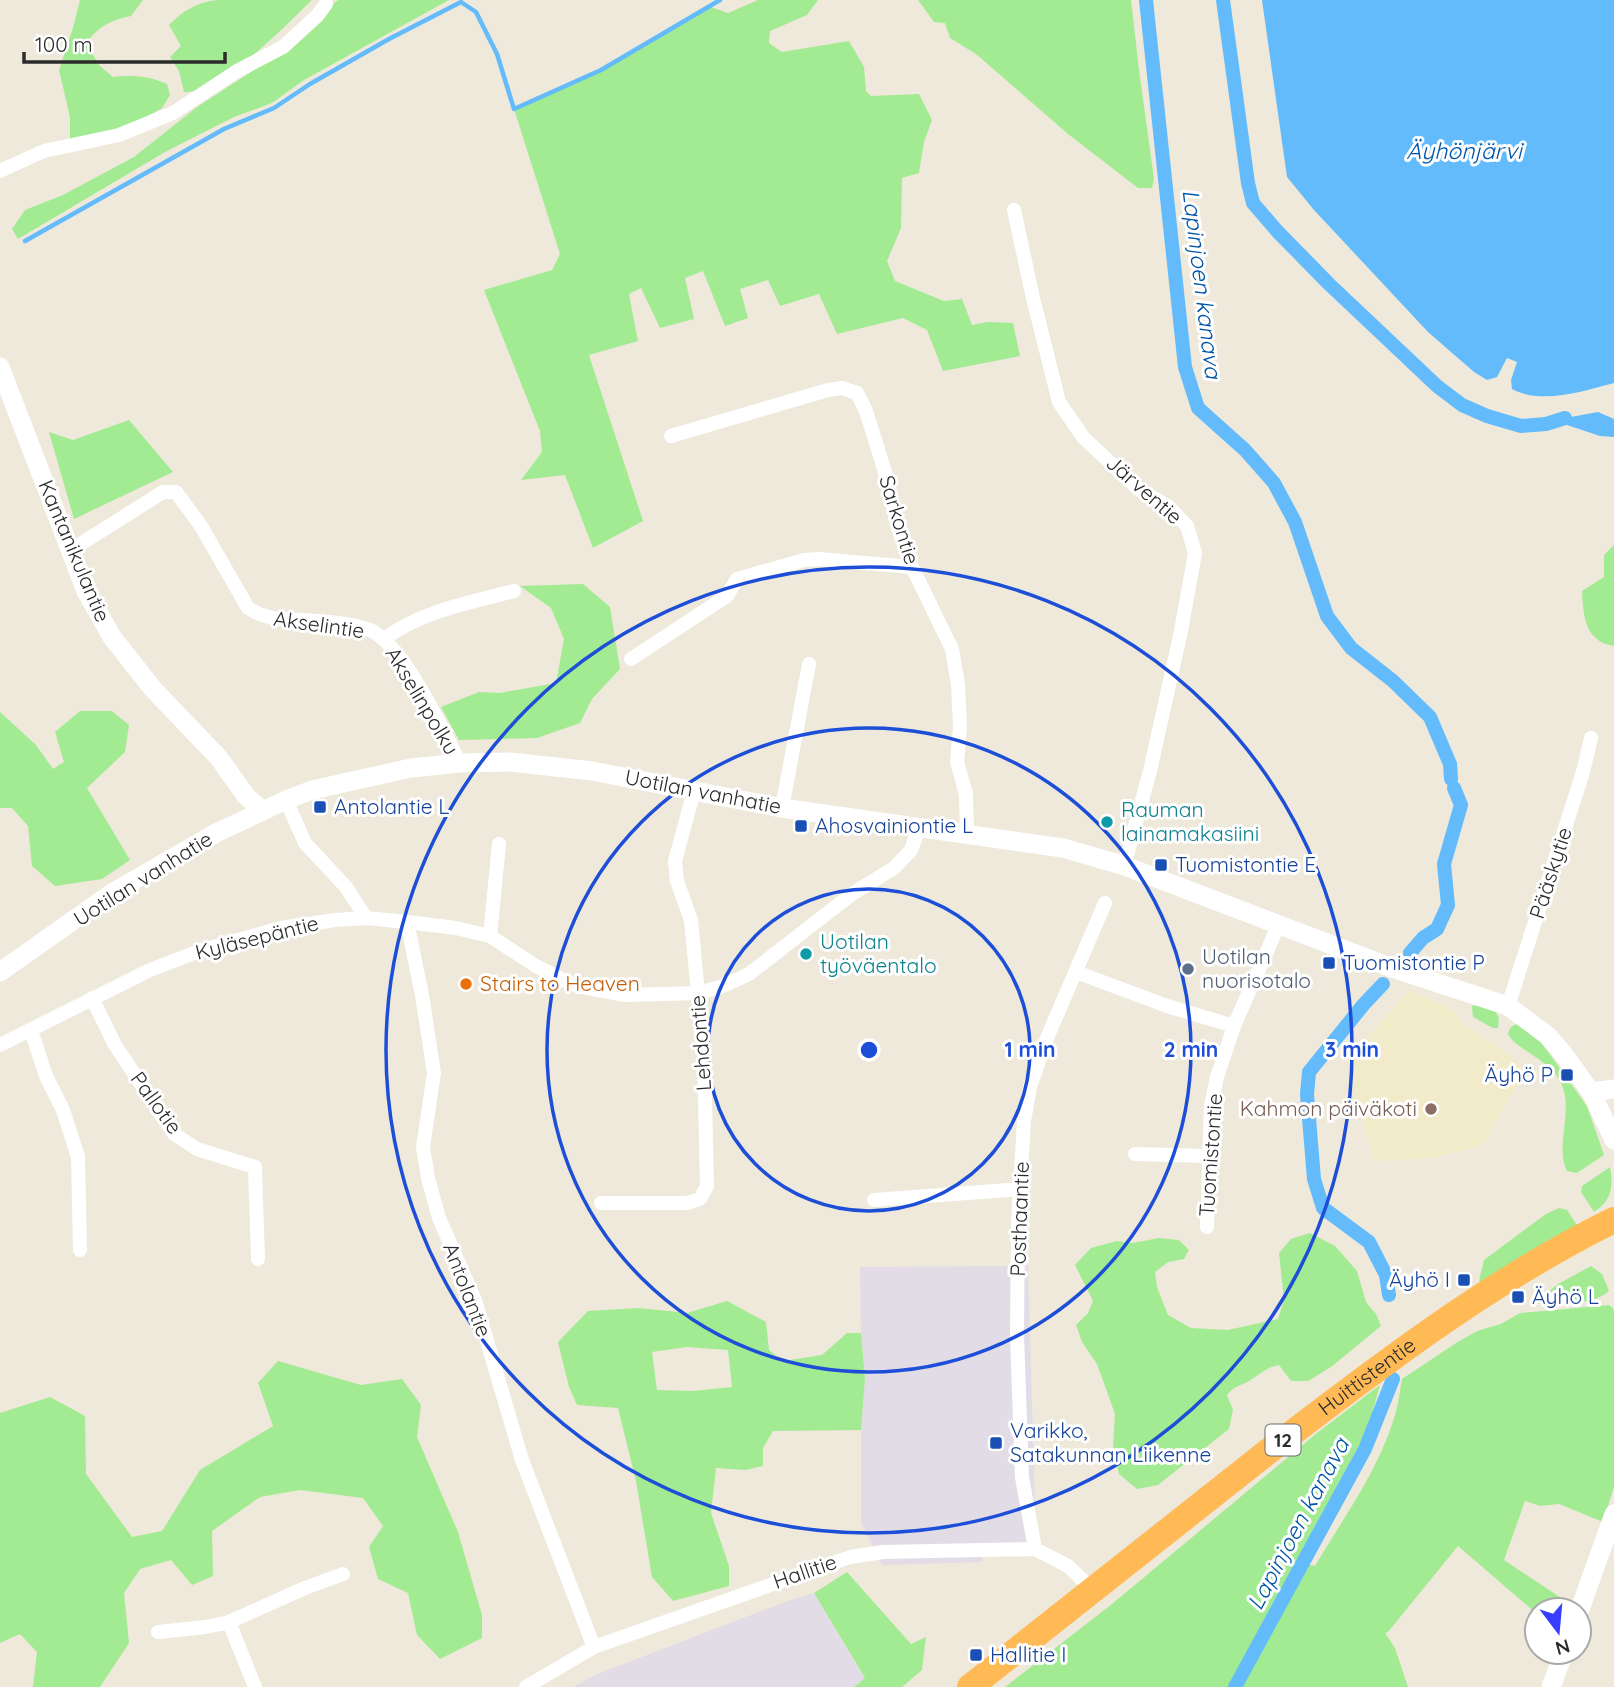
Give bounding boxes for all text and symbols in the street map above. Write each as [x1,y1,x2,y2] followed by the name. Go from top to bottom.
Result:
[24,21,226,65] scale bar
[35,31,93,57] text: 100 m
[1406,136,1525,165] water label: Äyhönjärvi
[1177,188,1229,381] water label: Lapinjoen kanava
[1101,449,1188,529] street label: Järventie
[874,472,926,567] street label: Sarkontie
[33,476,117,626] street label: Kantanikulantie
[272,605,366,643] street label: Akselintie
[380,642,465,759] street label: Akselinpolku
[623,763,784,819] street label: Uotilan vanhatie
[334,793,450,819] place label: Antolantie L
[1121,796,1259,846] place label: Rauman lainamakasiini
[312,799,328,815] marker: Antolantie L
[815,812,973,838] place label: Ahosvainiontie L
[1099,814,1115,830] marker: Rauman lainamakasiini
[793,818,809,834] marker: Ahosvainiontie L
[1523,824,1577,922] street label: Pääskytie
[68,825,217,931] street label: Uotilan vanhatie
[1175,851,1316,877] place label: Tuomistontie E
[1153,857,1169,873] marker: Tuomistontie E
[192,909,321,965] street label: Kyläsepäntie
[820,928,937,978] place label: Uotilan työväentalo
[1202,943,1311,993] place label: Uotilan nuorisotalo
[798,946,814,962] marker: Uotilan työväentalo
[1343,949,1485,975] place label: Tuomistontie P
[1321,955,1337,971] marker: Tuomistontie P
[1180,961,1196,977] marker: Uotilan nuorisotalo
[480,970,640,996] place label: Stairs to Heaven
[458,976,474,992] marker: Stairs to Heaven
[684,994,716,1092] street label: Lehdontie
[1005,1036,1055,1062] text: 1 min
[1164,1036,1218,1062] text: 2 min
[1325,1036,1379,1062] text: 3 min
[857,1038,881,1062] centre of rings
[1485,1061,1553,1087] place label: Äyhö P
[125,1066,188,1139] street label: Pallotie
[1559,1067,1575,1083] marker: Äyhö P
[1193,1092,1227,1217] street label: Tuomistontie
[1240,1095,1417,1121] place label: Kahmon päiväkoti
[1423,1101,1439,1117] marker: Kahmon päiväkoti
[1004,1161,1034,1277] street label: Posthaantie
[438,1239,498,1340] street label: Antolantie
[1389,1266,1450,1292] place label: Äyhö I
[1456,1272,1472,1288] marker: Äyhö I
[1532,1283,1599,1309] place label: Äyhö L
[1510,1289,1526,1305] marker: Äyhö L
[1312,1331,1420,1421] street label: Huittistentie
[1010,1417,1211,1467] place label: Varikko, Satakunnan Liikenne
[1266,1424,1300,1456] road number: 12
[1240,1432,1355,1615] water label: Lapinjoen kanava
[988,1435,1004,1451] marker: Varikko, Satakunnan Liikenne
[769,1548,840,1594] street label: Hallitie
[1523,1596,1593,1666] north arrow
[1553,1634,1573,1661] text: N
[990,1641,1066,1667] place label: Hallitie I
[968,1647,984,1663] marker: Hallitie I

